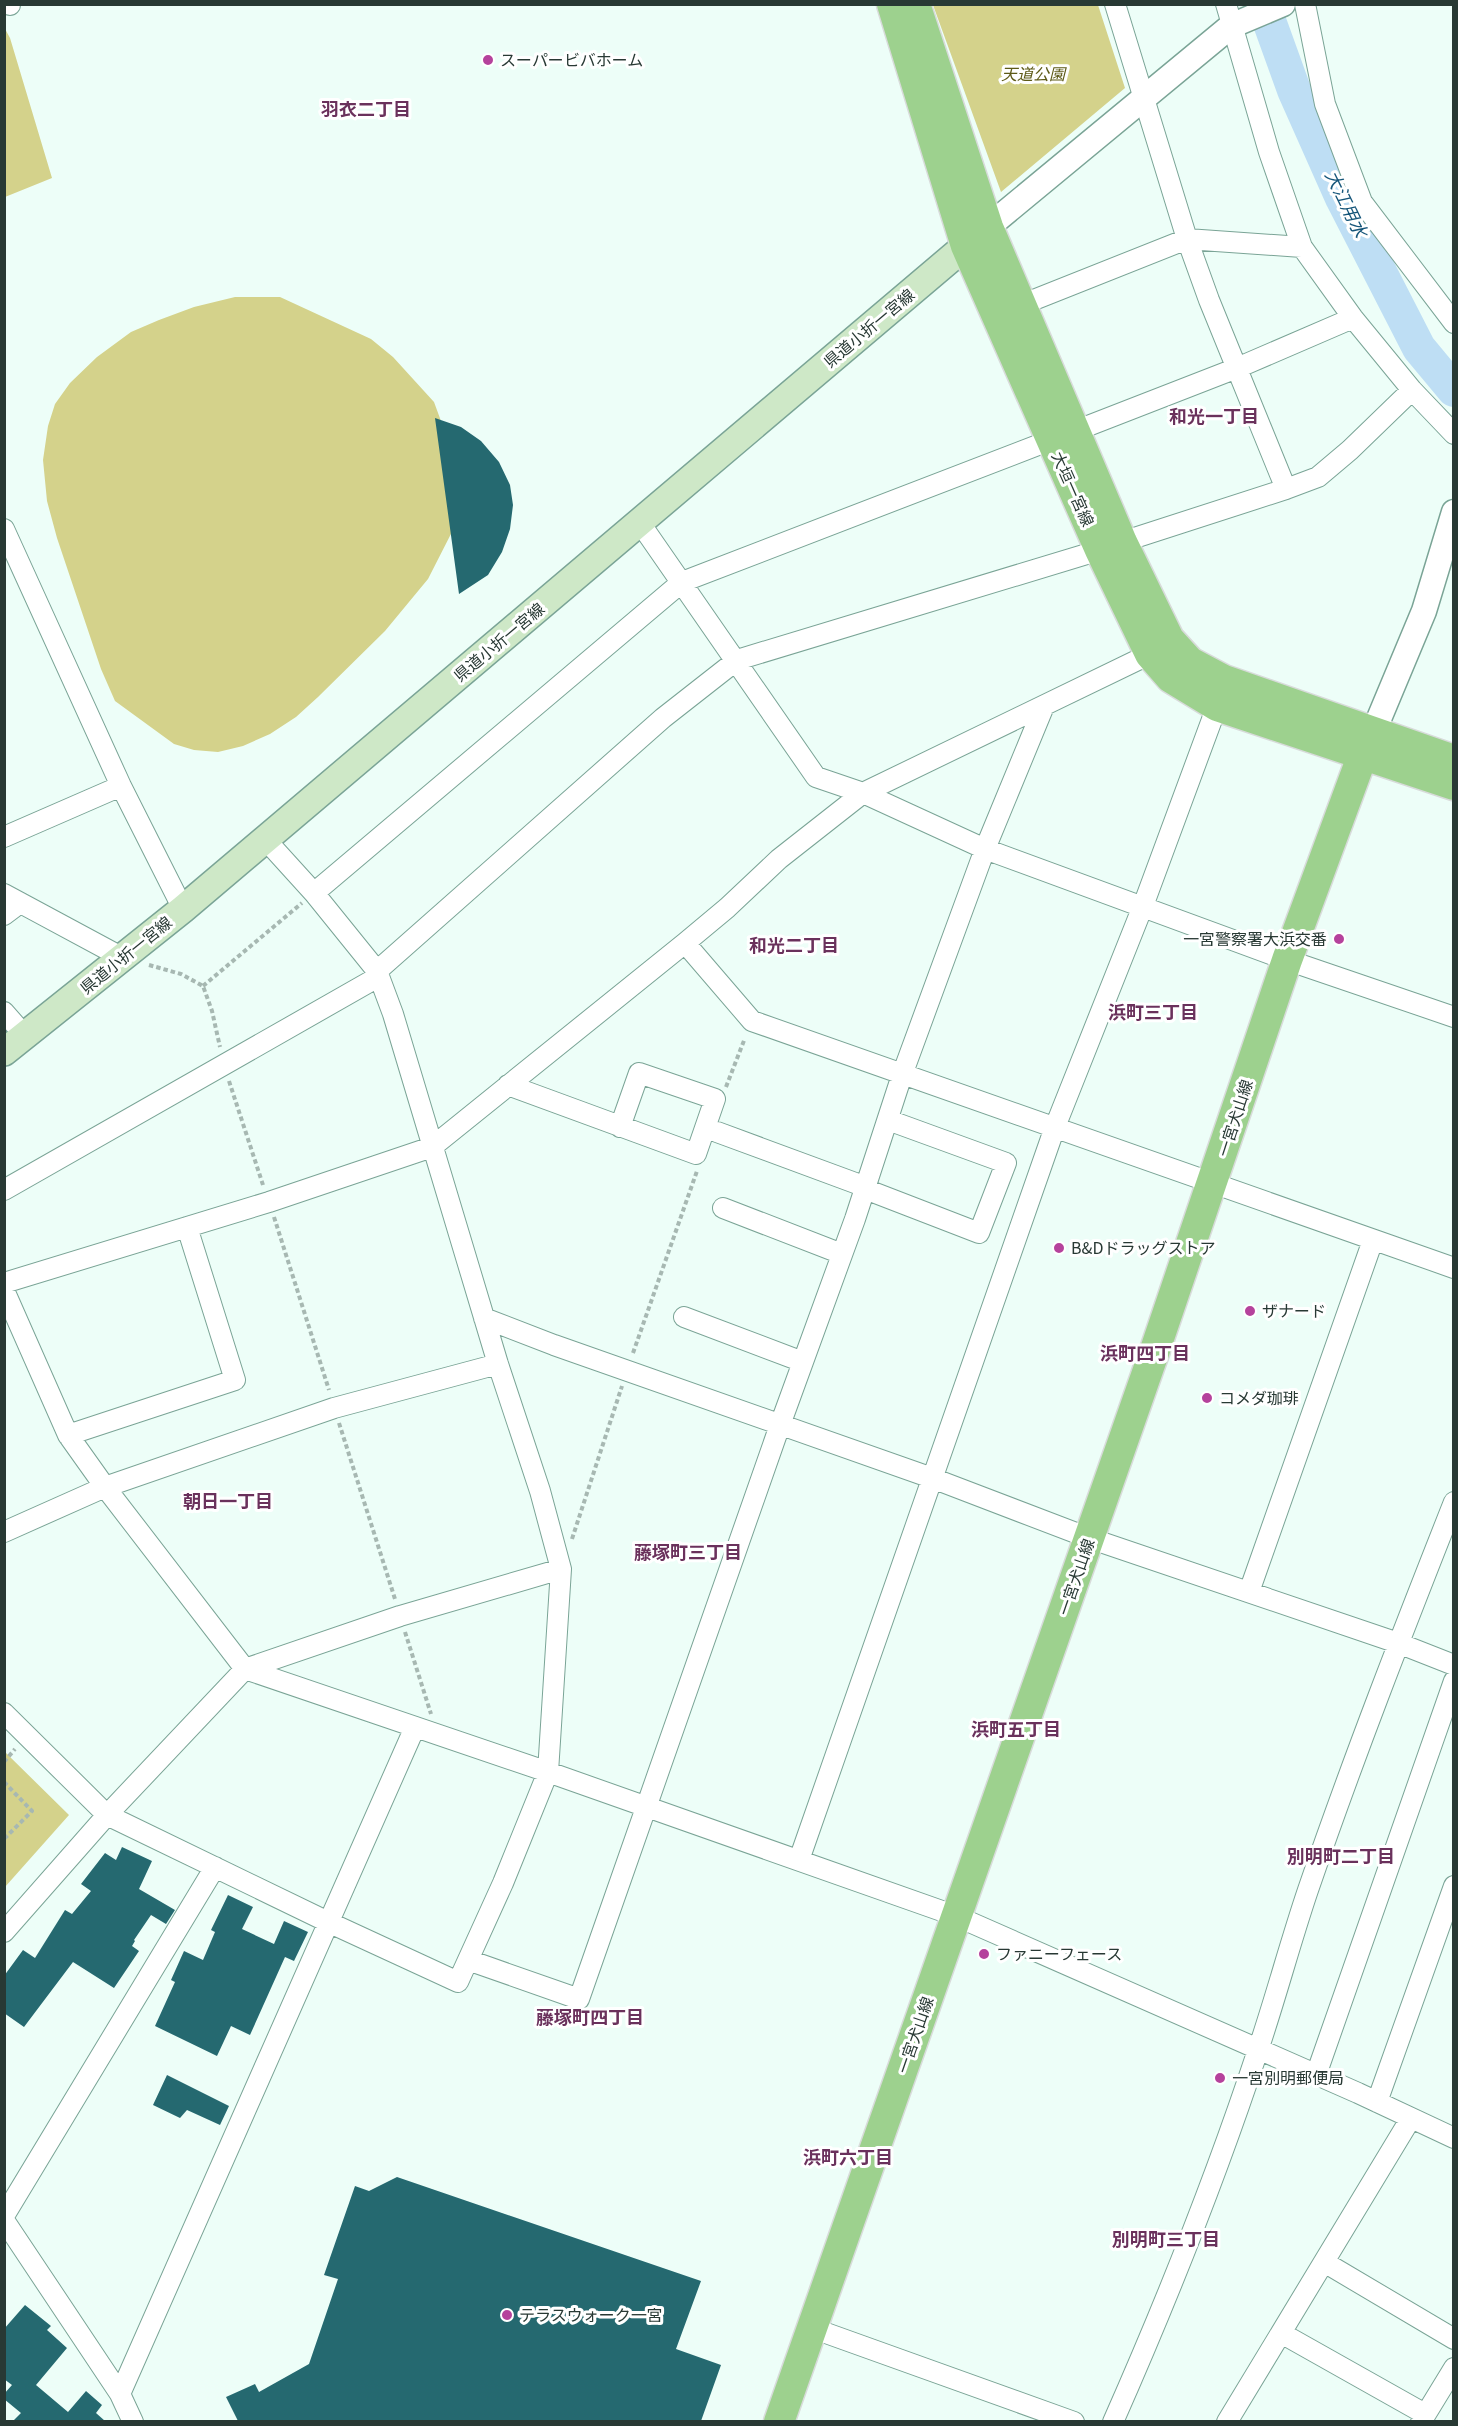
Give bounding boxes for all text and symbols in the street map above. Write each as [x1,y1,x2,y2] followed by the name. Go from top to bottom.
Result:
[500,47,643,71] place label: スーパービバホーム
[481,53,495,67] marker: スーパービバホーム
[1001,61,1067,85] park label: 天道公園
[321,95,411,121] district label: 羽衣二丁目
[1320,165,1376,243] water label: 大江用水
[818,282,919,372] street label: 県道小折一宮線
[1169,402,1259,428] district label: 和光一丁目
[1047,447,1101,530] street label: 大垣一宮線
[448,596,549,686] street label: 県道小折一宮線
[74,910,176,999] street label: 県道小折一宮線
[1183,926,1327,950] place label: 一宮警察署大浜交番
[749,931,839,957] district label: 和光二丁目
[1332,932,1346,946] marker: 一宮警察署大浜交番
[1108,998,1198,1024] district label: 浜町三丁目
[1210,1076,1258,1159] street label: 一宮犬山線
[1071,1235,1215,1259] place label: B&Dドラッグストア
[1052,1241,1066,1255] marker: B&Dドラッグストア
[1262,1298,1326,1322] place label: ザナード
[1243,1304,1257,1318] marker: ザナード
[1100,1339,1190,1365] district label: 浜町四丁目
[1219,1385,1299,1409] place label: コメダ珈琲
[1200,1391,1214,1405] marker: コメダ珈琲
[183,1487,273,1513] district label: 朝日一丁目
[1051,1535,1099,1618] street label: 一宮犬山線
[634,1538,742,1564] district label: 藤塚町三丁目
[971,1715,1061,1741] district label: 浜町五丁目
[1287,1842,1395,1868] district label: 別明町二丁目
[996,1941,1122,1965] place label: ファニーフェース
[977,1947,991,1961] marker: ファニーフェース
[890,1993,938,2076] street label: 一宮犬山線
[536,2003,644,2029] district label: 藤塚町四丁目
[1232,2065,1344,2089] place label: 一宮別明郵便局
[1213,2071,1227,2085] marker: 一宮別明郵便局
[803,2143,893,2169] district label: 浜町六丁目
[1112,2225,1220,2251] district label: 別明町三丁目
[519,2302,663,2326] place label: テラスウォーク一宮
[500,2308,514,2322] marker: テラスウォーク一宮

